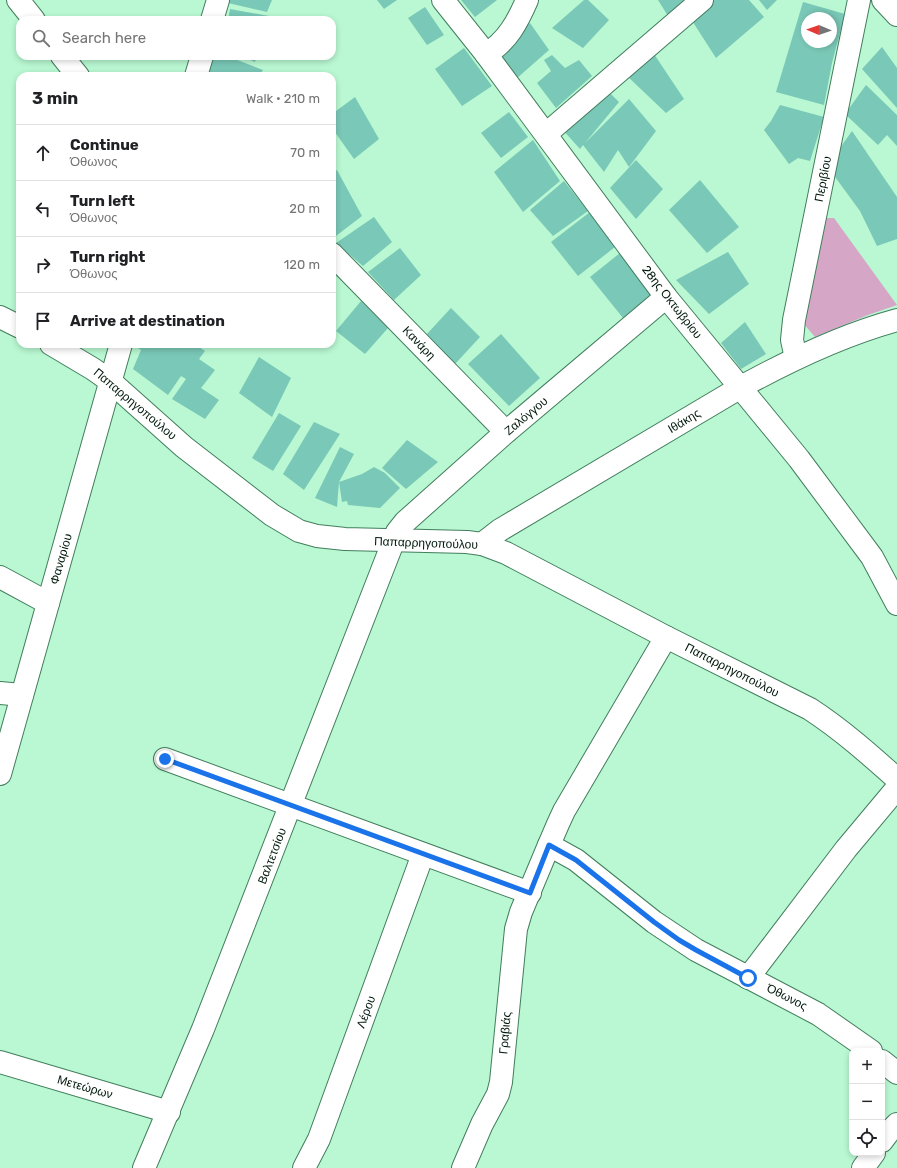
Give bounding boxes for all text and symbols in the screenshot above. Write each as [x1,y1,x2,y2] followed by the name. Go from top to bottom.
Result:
[801,12,837,48] north arrow
[16,16,336,60] search box
[30,27,52,49] icon: search
[62,29,146,47] text: Search here
[32,88,78,108] text: 3 min
[246,91,320,106] text: Walk · 210 m
[70,136,139,154] text: Continue
[32,142,54,164] icon: ahead
[290,145,320,160] text: 70 m
[70,154,117,169] text: Όθωνος
[812,155,834,203] street label: Περιβίου
[70,192,135,210] text: Turn left
[32,198,54,220] icon: left
[289,201,320,216] text: 20 m
[70,210,117,225] text: Όθωνος
[70,248,145,266] text: Turn right
[32,254,54,276] icon: right
[284,257,320,272] text: 120 m
[639,263,705,341] street label: 28ης Οκτωβρίου
[70,266,117,281] text: Όθωνος
[32,310,54,332] icon: arrive
[70,312,225,330] text: Arrive at destination
[400,323,438,363] street label: Κανάρη
[91,365,179,443] street label: Παπαρρηγοπούλου
[502,394,550,438] street label: Ζαλόγγου
[665,406,703,436] street label: Ιθάκης
[47,532,75,586] street label: Φαναρίου
[374,534,478,552] street label: Παπαρρηγοπούλου
[683,640,781,700] street label: Παπαρρηγοπούλου
[156,750,174,768] route end
[255,826,289,886] street label: Βαλτετσίου
[739,969,757,987] route start
[763,980,810,1013] street label: Όθωνος
[354,994,378,1030] street label: Λέρου
[496,1011,514,1055] street label: Γραβιάς
[849,1048,885,1156] map controls
[849,1048,885,1084] button: +
[56,1072,114,1102] street label: Μετεώρων
[849,1084,885,1120] button: −
[849,1120,885,1156] button: locate

